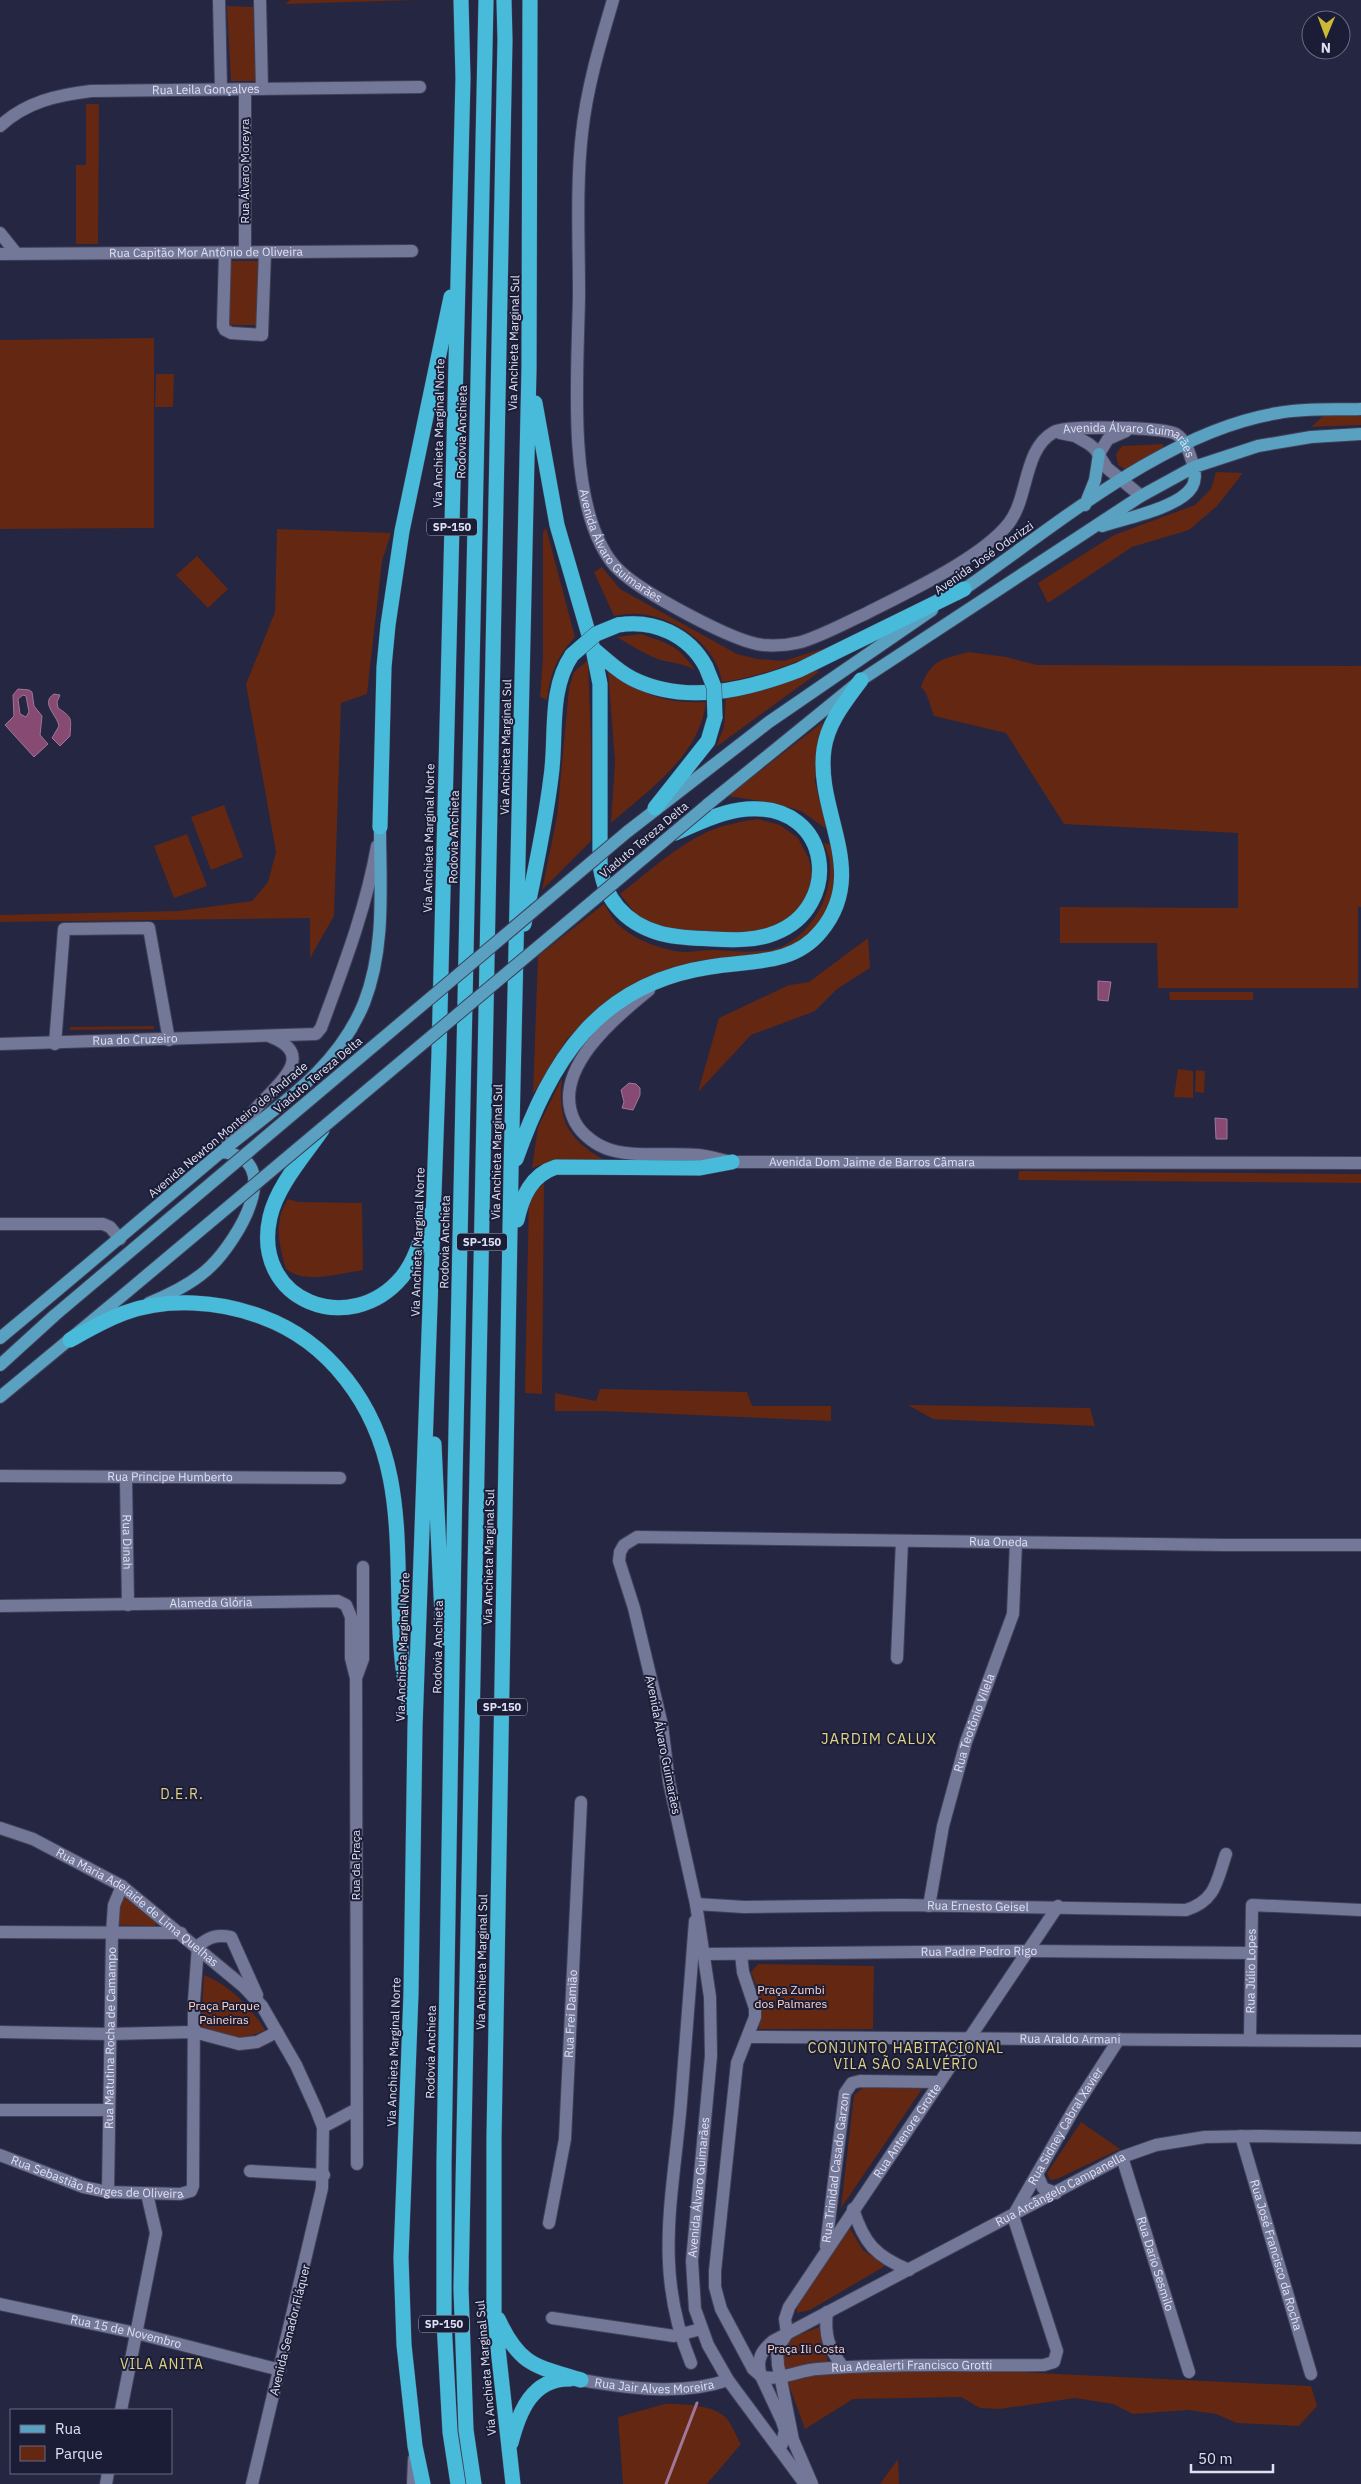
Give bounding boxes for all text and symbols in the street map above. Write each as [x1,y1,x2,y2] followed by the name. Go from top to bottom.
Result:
[1301,10,1351,60] north arrow
[1321,39,1331,57] text: N
[152,81,260,97] street label: Rua Leila Gonçalves
[237,118,252,223] street label: Rua Álvaro Moreyra
[109,244,304,260] street label: Rua Capitão Mor Antônio de Oliveira
[505,275,522,411] street label: Via Anchieta Marginal Sul
[430,358,447,508] street label: Via Anchieta Marginal Norte
[453,385,470,479] street label: Rodovia Anchieta
[1062,420,1198,460] street label: Avenida Álvaro Guimarães
[577,488,665,605] street label: Avenida Álvaro Guimarães
[427,518,477,536] road number: SP-150
[931,518,1036,597] street label: Avenida José Odorizzi
[497,679,514,815] street label: Via Anchieta Marginal Sul
[420,763,437,913] street label: Via Anchieta Marginal Norte
[445,790,462,884] street label: Rodovia Anchieta
[596,798,691,881] street label: Viaduto Tereza Delta
[92,1030,178,1048] street label: Rua do Cruzeiro
[270,1033,365,1116] street label: Viaduto Tereza Delta
[145,1058,311,1201] street label: Avenida Newton Monteiro de Andrade
[488,1084,505,1220] street label: Via Anchieta Marginal Sul
[769,1154,975,1169] street label: Avenida Dom Jaime de Barros Câmara
[407,1167,428,1317] street label: Via Anchieta Marginal Norte
[436,1195,453,1289] street label: Rodovia Anchieta
[457,1234,507,1250] road number: SP-150
[107,1469,233,1484] street label: Rua Principe Humberto
[480,1489,497,1625] street label: Via Anchieta Marginal Sul
[120,1514,135,1570] street label: Rua Dinah
[969,1534,1029,1549] street label: Rua Oneda
[392,1572,413,1722] street label: Via Anchieta Marginal Norte
[169,1594,253,1610] street label: Alameda Glória
[429,1600,446,1694] street label: Rodovia Anchieta
[950,1671,998,1774] street label: Rua Teotônio Vilela
[643,1674,684,1816] street label: Avenida Álvaro Guimarães
[477,1698,527,1715] road number: SP-150
[821,1729,937,1748] district label: JARDIM CALUX
[160,1785,204,1803] district label: D.E.R.
[348,1829,363,1900] street label: Rua da Praça
[54,1845,222,1970] street label: Rua Maria Adelaide de Lima Quelhas
[473,1894,490,2030] street label: Via Anchieta Marginal Sul
[927,1897,1029,1914] street label: Rua Ernesto Geisel
[1242,1928,1259,2013] street label: Rua Júlio Lopes
[921,1943,1038,1959] street label: Rua Padre Pedro Rigo
[101,1947,119,2129] street label: Rua Matutina Rocha de Camampo
[561,1969,580,2058] street label: Rua Frei Damião
[383,1977,404,2127] street label: Via Anchieta Marginal Norte
[755,1982,828,2011] park label: Praça Zumbi dos Palmares
[188,1998,260,2027] park label: Praça Parque Paineiras
[422,2005,439,2099] street label: Rodovia Anchieta
[1019,2031,1121,2046] street label: Rua Araldo Armani
[808,2039,1004,2073] district label: CONJUNTO HABITACIONAL VILA SÃO SALVÉRIO
[1024,2064,1106,2187] street label: Rua Sidney Cabral Xavier
[870,2080,944,2181] street label: Rua Antenore Grotte
[818,2091,852,2244] street label: Rua Trinidad Casado Garzon
[684,2116,712,2258] street label: Avenida Álvaro Guimarães
[993,2148,1128,2229] street label: Rua Arcângelo Campanella
[9,2152,186,2202] street label: Rua Sebastião Borges de Oliveira
[1247,2178,1306,2332] street label: Rua José Francisco da Rocha
[1134,2215,1178,2313] street label: Rua Dario Sesmilo
[266,2262,313,2397] street label: Avenida Senador Fláquer
[472,2300,499,2436] street label: Via Anchieta Marginal Sul
[69,2311,183,2351] street label: Rua 15 de Novembro
[419,2316,469,2332] road number: SP-150
[767,2341,845,2356] park label: Praça Ili Costa
[120,2355,204,2373] district label: VILA ANITA
[831,2357,992,2375] street label: Rua Adealerti Francisco Grotti
[594,2374,716,2396] street label: Rua Jair Alves Moreira
[10,2409,172,2474] legend
[55,2419,81,2438] text: Rua
[1191,2442,1274,2474] scale bar
[55,2444,103,2463] text: Parque
[1198,2449,1233,2468] text: 50 m

